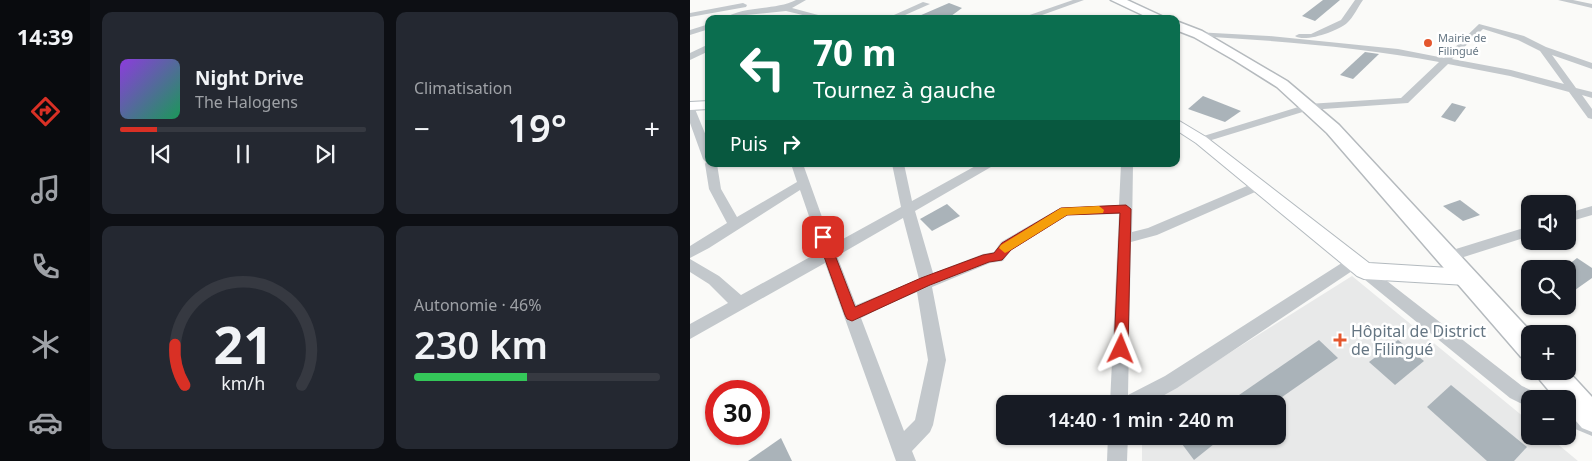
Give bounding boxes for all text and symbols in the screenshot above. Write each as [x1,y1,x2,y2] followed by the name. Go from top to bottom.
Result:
[17,21,73,51] text: 14:39
[813,29,896,76] text: 70 m
[1438,30,1486,58] place label: Mairie de Filingué
[730,35,795,100] icon: left
[1422,37,1434,49] marker: Mairie de Filingué
[195,65,304,91] text: Night Drive
[813,74,996,104] text: Tournez à gauche
[414,77,512,99] text: Climatisation
[195,91,298,113] text: The Halogens
[28,94,63,129] icon: directions
[507,101,567,153] text: 19°
[414,109,430,147] text: −
[644,109,660,147] text: +
[777,130,805,158] icon: right
[730,131,767,157] text: Puis
[147,140,175,168] icon: previous
[229,140,257,168] icon: pause
[311,140,339,168] icon: next
[28,172,63,207] icon: music
[1521,195,1576,445] map controls
[1521,195,1576,250] button: sound
[802,216,844,258] pin
[809,223,837,251] icon: arrive
[28,249,63,284] icon: phone
[1521,260,1576,315] button: search
[414,294,541,316] text: Autonomie · 46%
[213,308,273,379] text: 21
[414,318,548,370] text: 230 km
[1351,320,1486,360] place label: Hôpital de District de Filingué
[1094,322,1146,374] position arrow
[1521,325,1576,380] button: +
[28,327,63,362] icon: climate
[1333,333,1347,347] marker: Hôpital de District de Filingué
[221,371,265,395] text: km/h
[705,380,770,445] speed limit sign: 30
[1521,390,1576,445] button: −
[28,405,63,440] icon: car
[1048,407,1234,433] text: 14:40 · 1 min · 240 m

